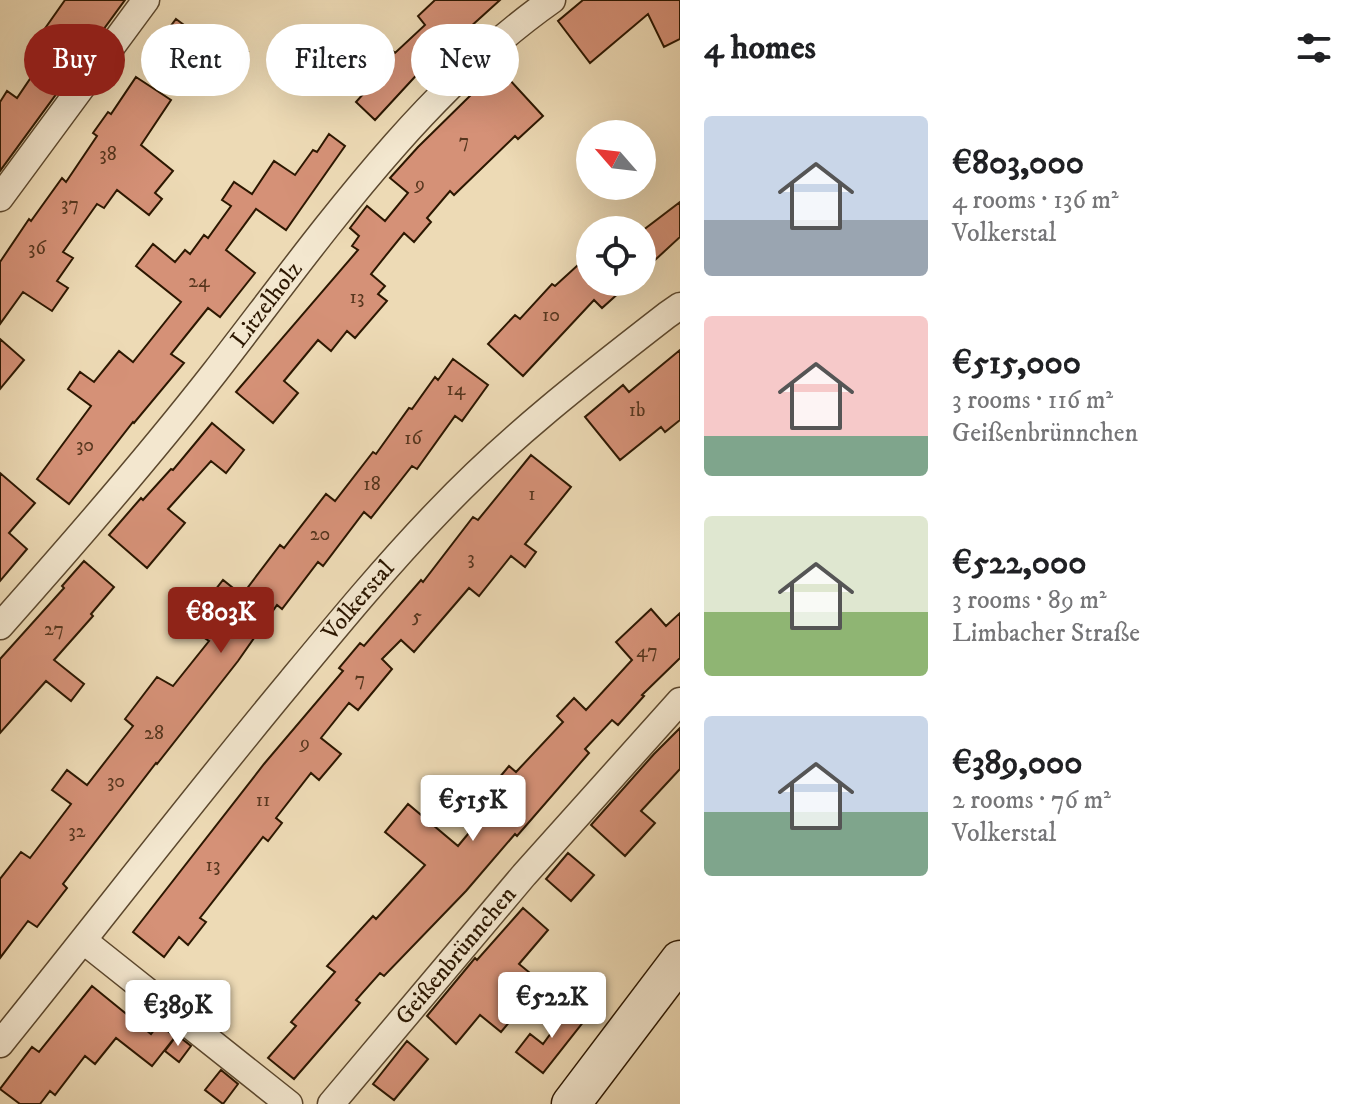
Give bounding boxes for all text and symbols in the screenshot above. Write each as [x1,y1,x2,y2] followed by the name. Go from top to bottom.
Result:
[24,24,125,96] chip: Buy
[141,24,250,96] chip: Rent
[266,24,395,96] chip: Filters
[411,24,519,96] chip: New
[1292,26,1336,70] icon: filters
[704,27,816,69] text: 4 homes
[576,120,656,200] north arrow
[576,120,656,296] map controls
[459,129,469,154] house number: 7
[99,142,117,167] house number: 38
[952,142,1084,184] text: €803,000
[768,148,864,244] icon: home
[414,172,425,197] house number: 9
[952,184,1119,217] text: 4 rooms · 136 m²
[61,192,79,217] house number: 37
[576,216,656,296] button: locate
[952,217,1056,250] text: Volkerstal
[28,236,47,261] house number: 36
[224,255,310,353] street label: Litzelholz
[188,269,210,294] house number: 24
[350,285,364,310] house number: 13
[542,303,560,328] house number: 10
[952,342,1081,384] text: €515,000
[768,348,864,444] icon: home
[447,377,466,402] house number: 14
[952,384,1113,417] text: 3 rooms · 116 m²
[629,398,645,423] house number: 1b
[952,417,1138,450] text: Geißenbrünnchen
[404,426,422,451] house number: 16
[76,433,94,458] house number: 30
[363,472,381,497] house number: 18
[528,482,536,507] house number: 1
[310,522,330,547] house number: 20
[952,542,1087,584] text: €522,000
[467,546,475,571] house number: 3
[768,548,864,644] icon: home
[315,554,402,648] street label: Volkerstal
[952,584,1107,617] text: 3 rooms · 89 m²
[165,587,277,655] pin: €803K
[186,596,256,629] text: €803K
[412,604,422,629] house number: 5
[44,617,64,642] house number: 27
[952,617,1140,650] text: Limbacher Straße
[636,639,658,664] house number: 47
[355,667,365,692] house number: 7
[144,721,164,746] house number: 28
[299,731,310,756] house number: 9
[952,742,1083,784] text: €389,000
[768,748,864,844] icon: home
[107,769,125,794] house number: 30
[417,775,529,843] pin: €515K
[439,784,507,817] text: €515K
[952,784,1111,817] text: 2 rooms · 76 m²
[256,788,270,813] house number: 11
[952,817,1056,850] text: Volkerstal
[68,819,86,844] house number: 32
[206,853,220,878] house number: 13
[389,880,523,1031] street label: Geißenbrünnchen
[496,972,608,1040] pin: €522K
[122,980,234,1048] pin: €389K
[516,981,588,1014] text: €522K
[143,989,213,1022] text: €389K

